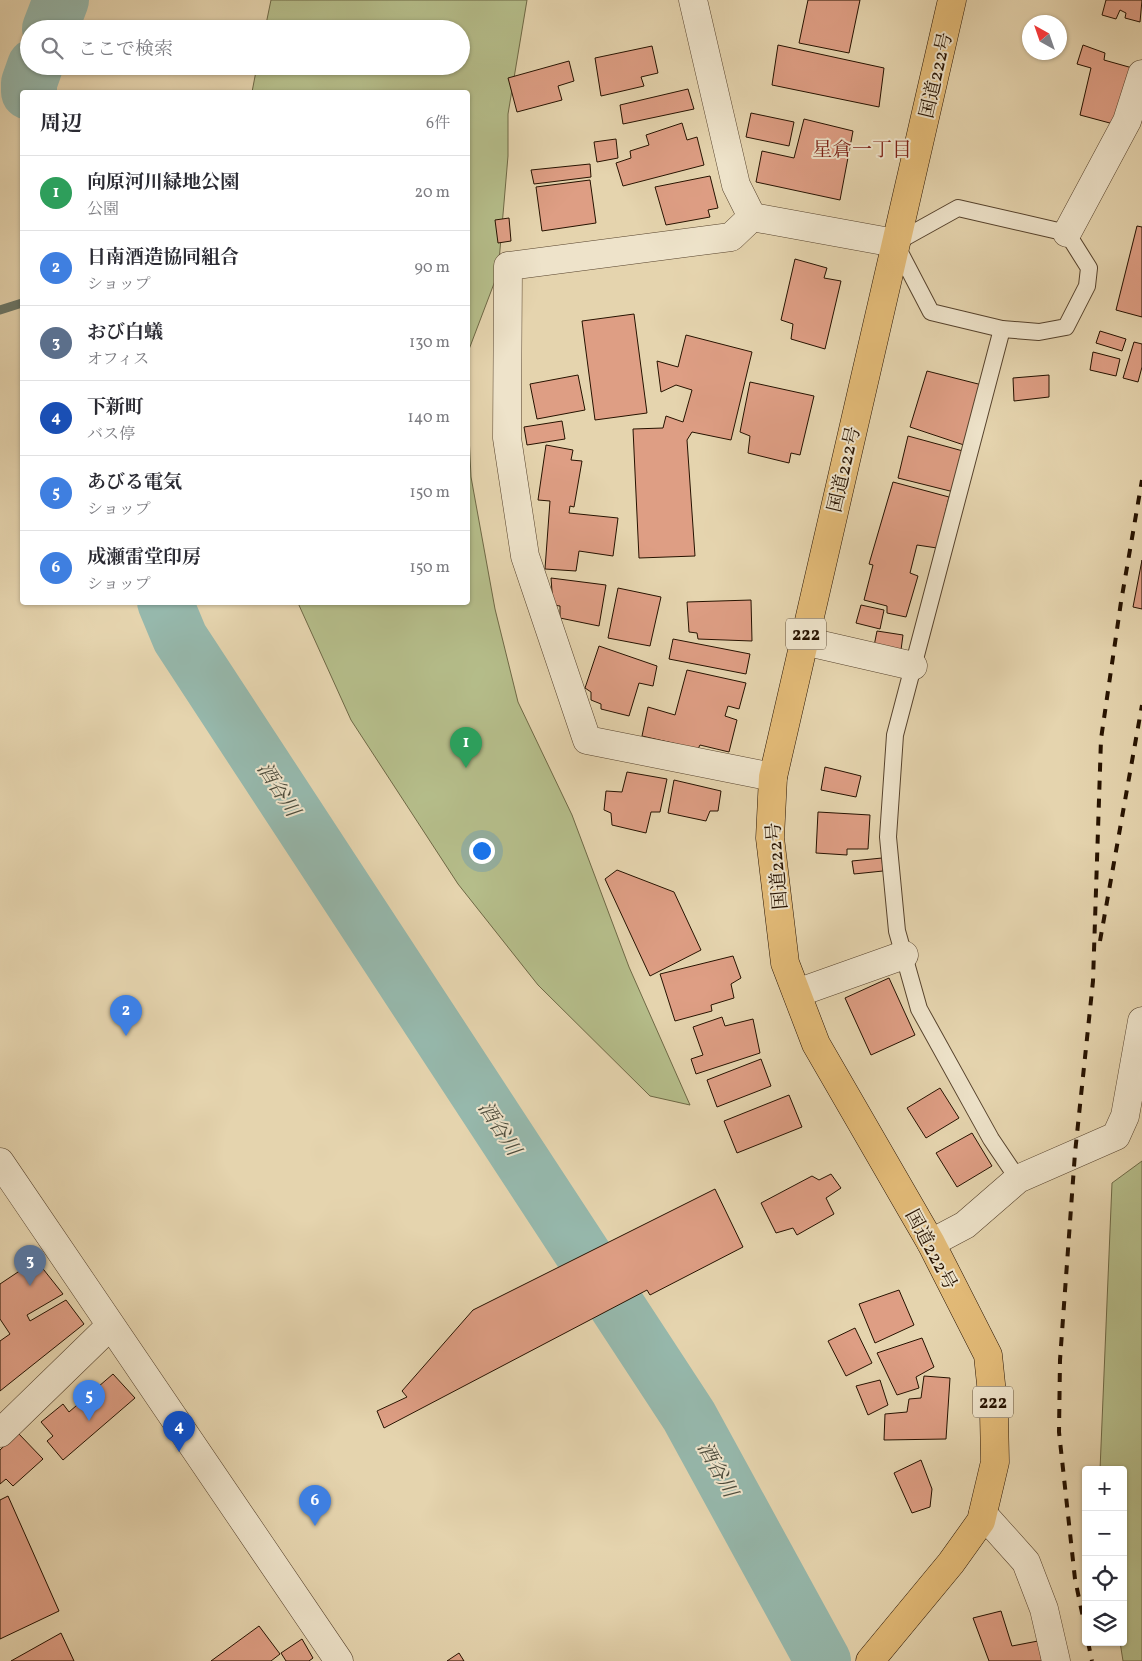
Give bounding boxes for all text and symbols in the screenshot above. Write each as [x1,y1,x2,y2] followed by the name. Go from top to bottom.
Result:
[1022,15,1067,60] north arrow
[20,20,470,75] search box
[914,30,959,121] street label: 国道222号
[38,34,66,62] icon: search
[78,37,173,63] text: ここで検索
[40,110,82,139] text: 周辺
[426,113,450,135] text: 6件
[812,137,912,165] district label: 星倉一丁目
[87,170,239,196] text: 向原河川緑地公園
[53,182,59,204] text: 1
[415,182,450,204] text: 20 m
[87,199,119,221] text: 公園
[87,245,239,271] text: 日南酒造協同組合
[52,257,60,279] text: 2
[414,257,450,279] text: 90 m
[87,274,151,296] text: ショップ
[87,320,163,346] text: おび白蟻
[52,332,60,354] text: 3
[409,332,450,354] text: 130 m
[87,349,149,371] text: オフィス
[87,395,144,421] text: 下新町
[51,407,61,429] text: 4
[408,407,450,429] text: 140 m
[87,424,135,446] text: バス停
[822,424,867,515] street label: 国道222号
[87,470,182,496] text: あびる電気
[52,482,60,504] text: 5
[409,482,450,504] text: 150 m
[87,499,151,521] text: ショップ
[87,545,201,571] text: 成瀬雷堂印房
[52,557,60,579] text: 6
[409,557,450,579] text: 150 m
[87,574,151,596] text: ショップ
[786,618,826,650] road number: 222
[450,727,482,768] pin: 1
[249,757,306,825] water label: 酒谷川
[761,821,795,911] street label: 国道222号
[469,838,495,864] your location
[110,995,142,1036] pin: 2
[470,1096,527,1164] water label: 酒谷川
[898,1205,962,1295] street label: 国道222号
[14,1245,46,1286] pin: 3
[73,1380,105,1421] pin: 5
[973,1386,1013,1418] road number: 222
[163,1411,195,1452] pin: 4
[689,1437,744,1505] water label: 酒谷川
[1082,1466,1127,1646] map controls
[1082,1466,1127,1511] button: +
[299,1485,331,1526] pin: 6
[1082,1511,1127,1556] button: −
[1082,1556,1127,1601] button: locate
[1082,1601,1127,1646] button: layers

